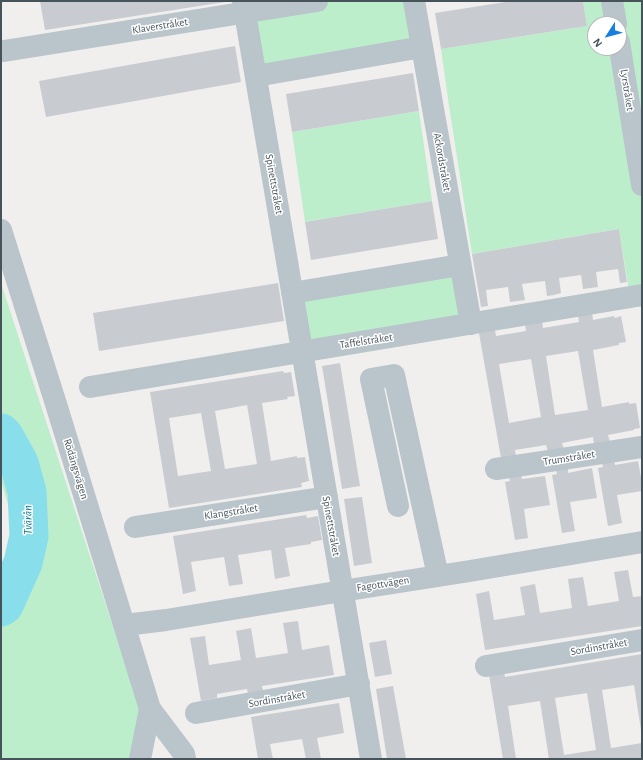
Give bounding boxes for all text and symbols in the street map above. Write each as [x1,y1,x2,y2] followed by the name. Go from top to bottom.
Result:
[131,15,189,37] street label: Klaverstråket
[587,16,627,56] north arrow
[591,36,604,49] text: N
[617,68,637,112] street label: Lyrstråket
[430,132,454,192] street label: Ackordstråket
[262,153,286,215] street label: Spinettstråket
[339,330,393,352] street label: Taffelstråket
[61,437,91,501] street label: Rödängsvägen
[542,447,596,469] street label: Trumstråket
[319,495,343,557] street label: Spinettstråket
[203,501,259,523] street label: Klangstråket
[21,505,35,535] water label: Tvärån
[356,573,410,595] street label: Fagottvägen
[570,636,628,658] street label: Sordinstråket
[248,688,306,710] street label: Sordinstråket

